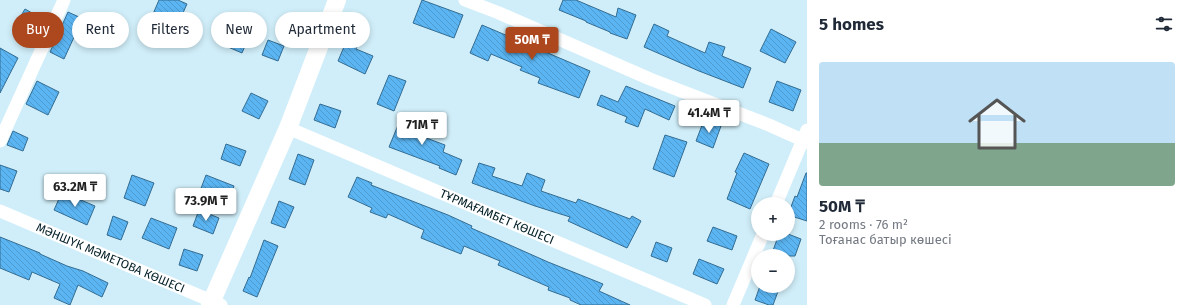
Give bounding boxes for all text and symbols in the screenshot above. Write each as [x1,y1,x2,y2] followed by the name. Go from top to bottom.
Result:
[12,12,64,48] chip: Buy
[72,12,129,48] chip: Rent
[137,12,203,48] chip: Filters
[211,12,267,48] chip: New
[275,12,370,48] chip: Apartment
[1153,13,1175,35] icon: filters
[819,14,884,35] text: 5 homes
[504,27,560,61] pin: 50M ₸
[515,32,549,47] text: 50M ₸
[961,88,1033,160] icon: home
[672,100,746,134] pin: 41.4M ₸
[687,105,731,120] text: 41.4M ₸
[394,112,450,146] pin: 71M ₸
[406,117,438,132] text: 71M ₸
[38,174,112,208] pin: 63.2M ₸
[53,179,97,194] text: 63.2M ₸
[438,186,556,247] street label: ТҰРМАҒАМБЕТ КӨШЕСІ
[169,188,243,222] pin: 73.9M ₸
[184,193,228,208] text: 73.9M ₸
[819,196,865,217] text: 50M ₸
[751,197,795,293] map controls
[751,197,795,241] button: +
[819,217,908,232] text: 2 rooms · 76 m²
[34,220,187,296] street label: МӘНШҮК МӘМЕТОВА КӨШЕСІ
[819,232,952,247] text: Тоғанас батыр көшесі
[751,249,795,293] button: −

